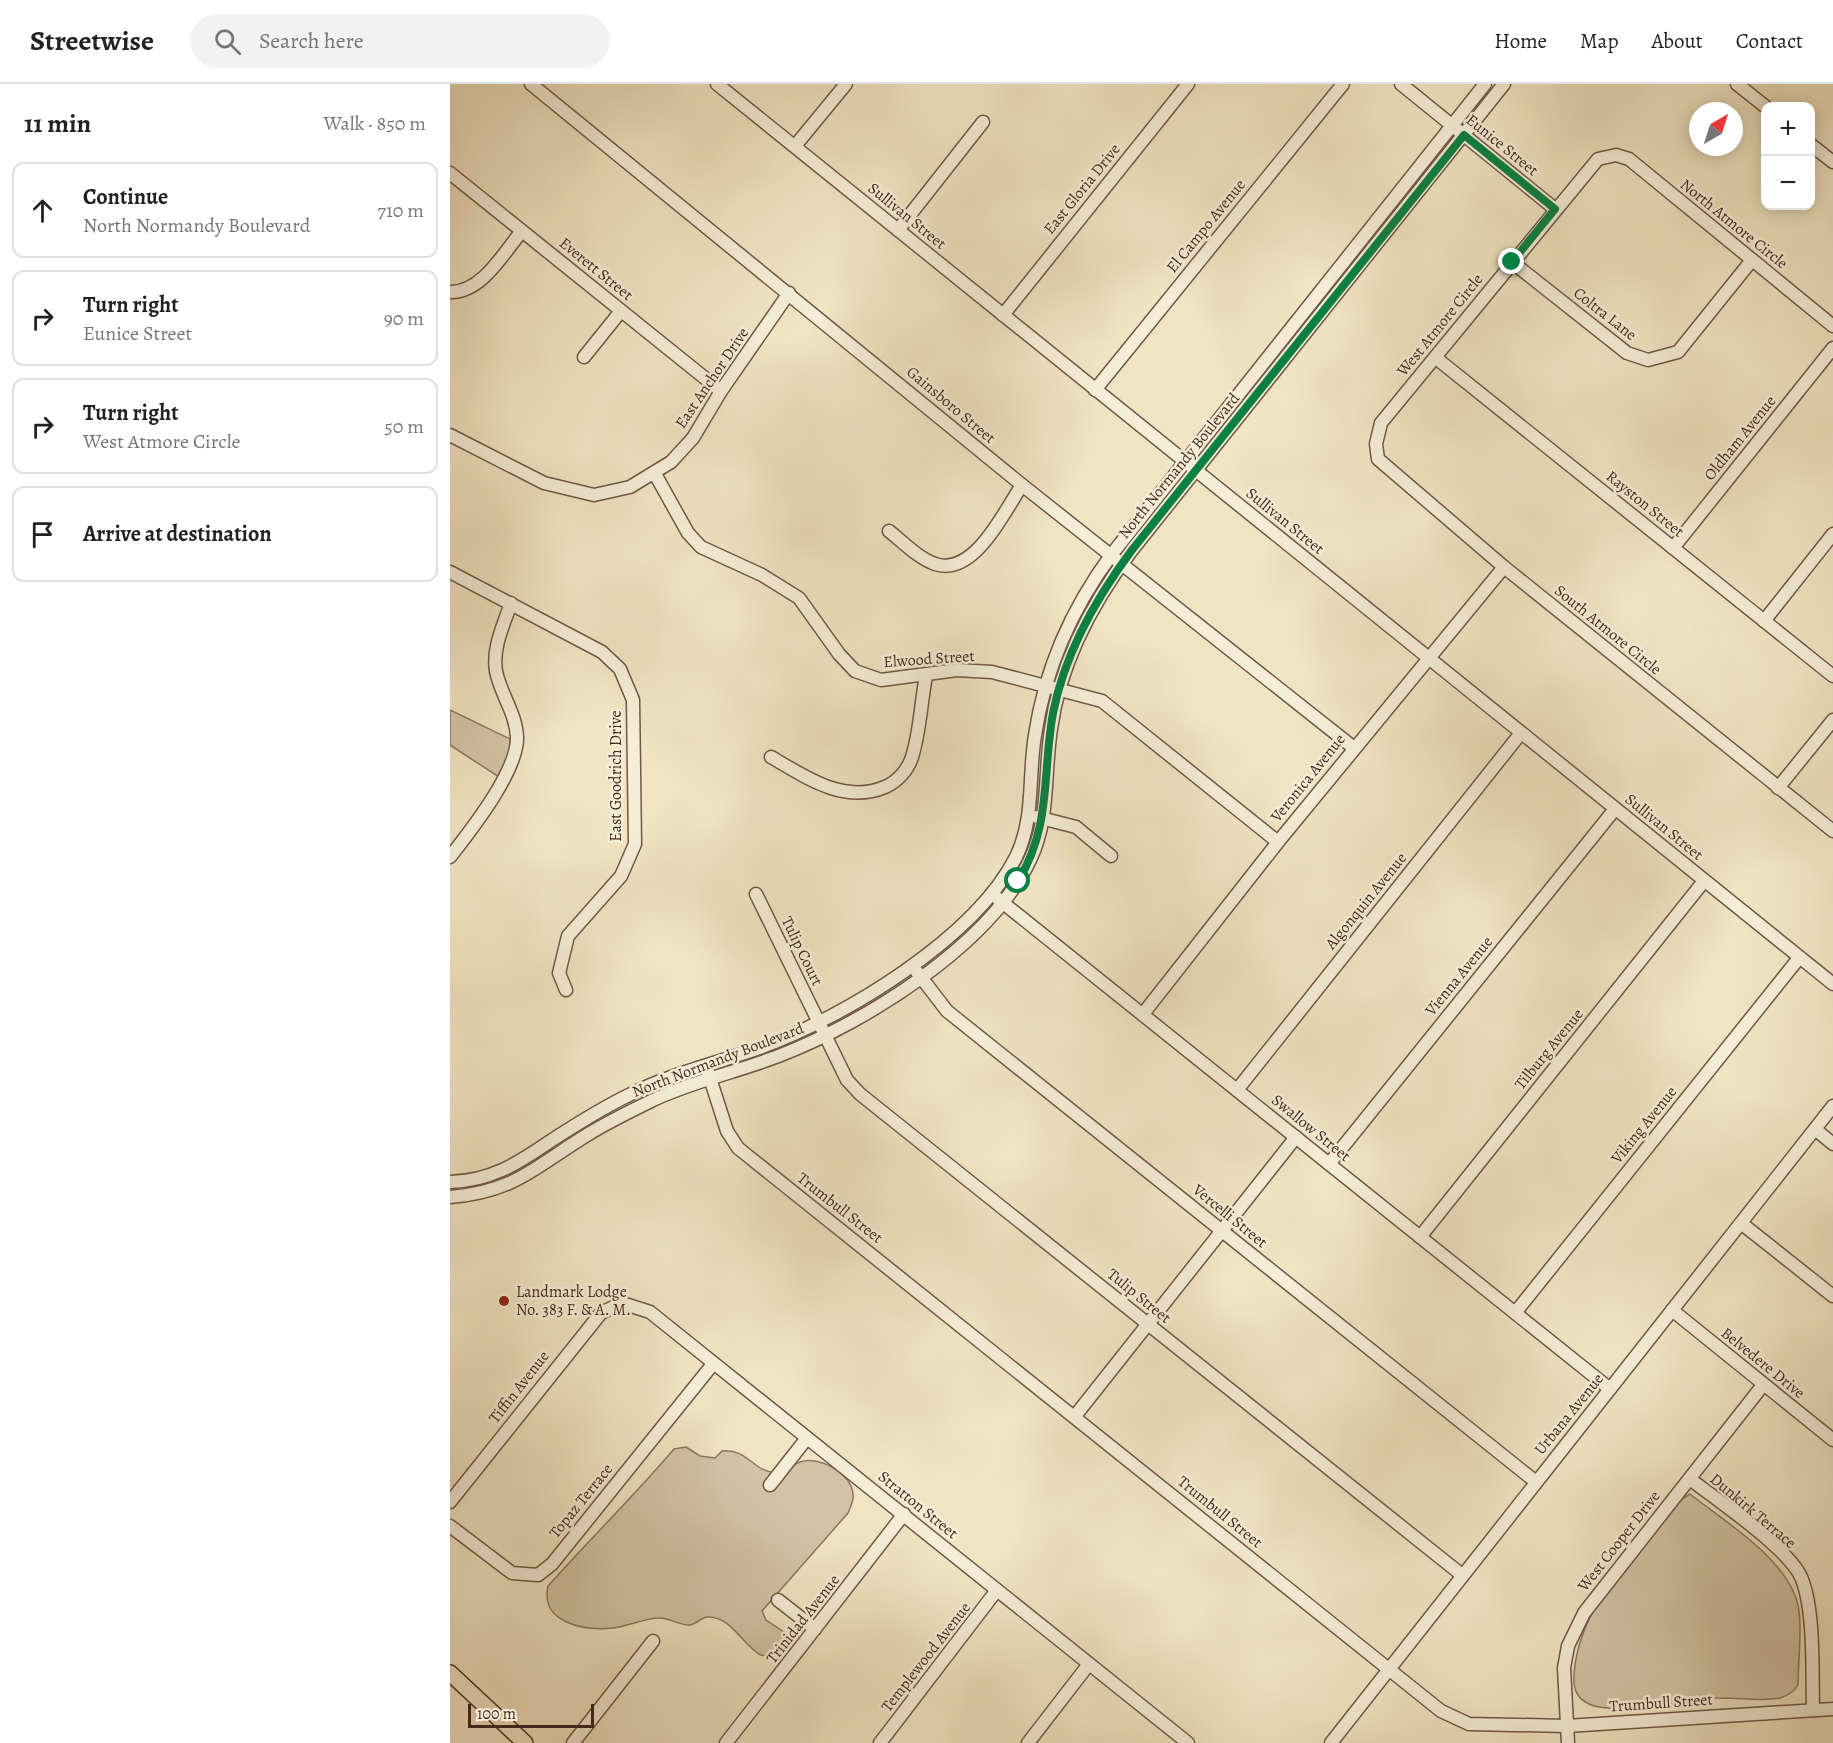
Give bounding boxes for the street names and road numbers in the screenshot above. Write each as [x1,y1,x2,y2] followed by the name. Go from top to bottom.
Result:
[1461,109,1543,181] street label: Eunice Street
[1039,139,1125,239] street label: East Gloria Drive
[1676,174,1792,274] street label: North Atmore Circle
[1161,175,1251,277] street label: El Campo Avenue
[863,178,951,254] street label: Sullivan Street
[554,232,638,306] street label: Everett Street
[1391,269,1488,382] street label: West Atmore Circle
[1569,282,1641,346] street label: Coltra Lane
[670,323,754,433] street label: East Anchor Drive
[902,361,1000,449] street label: Gainsboro Street
[1113,388,1245,544] street label: North Normandy Boulevard
[1699,391,1781,485] street label: Oldham Avenue
[1601,466,1689,542] street label: Rayston Street
[1241,483,1329,559] street label: Sullivan Street
[1550,580,1666,680] street label: South Atmore Circle
[883,645,975,673] street label: Elwood Street
[605,710,627,842] street label: East Goodrich Drive
[1265,729,1350,828] street label: Veronica Avenue
[1620,789,1708,865] street label: Sullivan Street
[1319,848,1412,955] street label: Algonquin Avenue
[776,913,828,989] street label: Tulip Court
[1419,932,1498,1021] street label: Vienna Avenue
[1509,1004,1589,1094] street label: Tilburg Avenue
[629,1017,807,1103] street label: North Normandy Boulevard
[1605,1082,1682,1169] street label: Viking Avenue
[1267,1089,1355,1167] street label: Swallow Street
[792,1167,888,1249] street label: Trumbull Street
[1187,1178,1272,1253] street label: Vercelli Street
[1102,1263,1176,1329] street label: Tulip Street
[1716,1322,1810,1404] street label: Belvedere Drive
[484,1346,554,1428] street label: Tiffin Avenue
[1529,1368,1609,1460] street label: Urbana Avenue
[544,1459,618,1543] street label: Topaz Terrace
[873,1466,963,1544] street label: Stratton Street
[1705,1468,1801,1554] street label: Dunkirk Terrace
[1173,1471,1267,1553] street label: Trumbull Street
[1572,1486,1665,1597] street label: West Cooper Drive
[761,1570,845,1668] street label: Trinidad Avenue
[876,1597,976,1717] street label: Templewood Avenue
[1609,1688,1713,1718] street label: Trumbull Street

